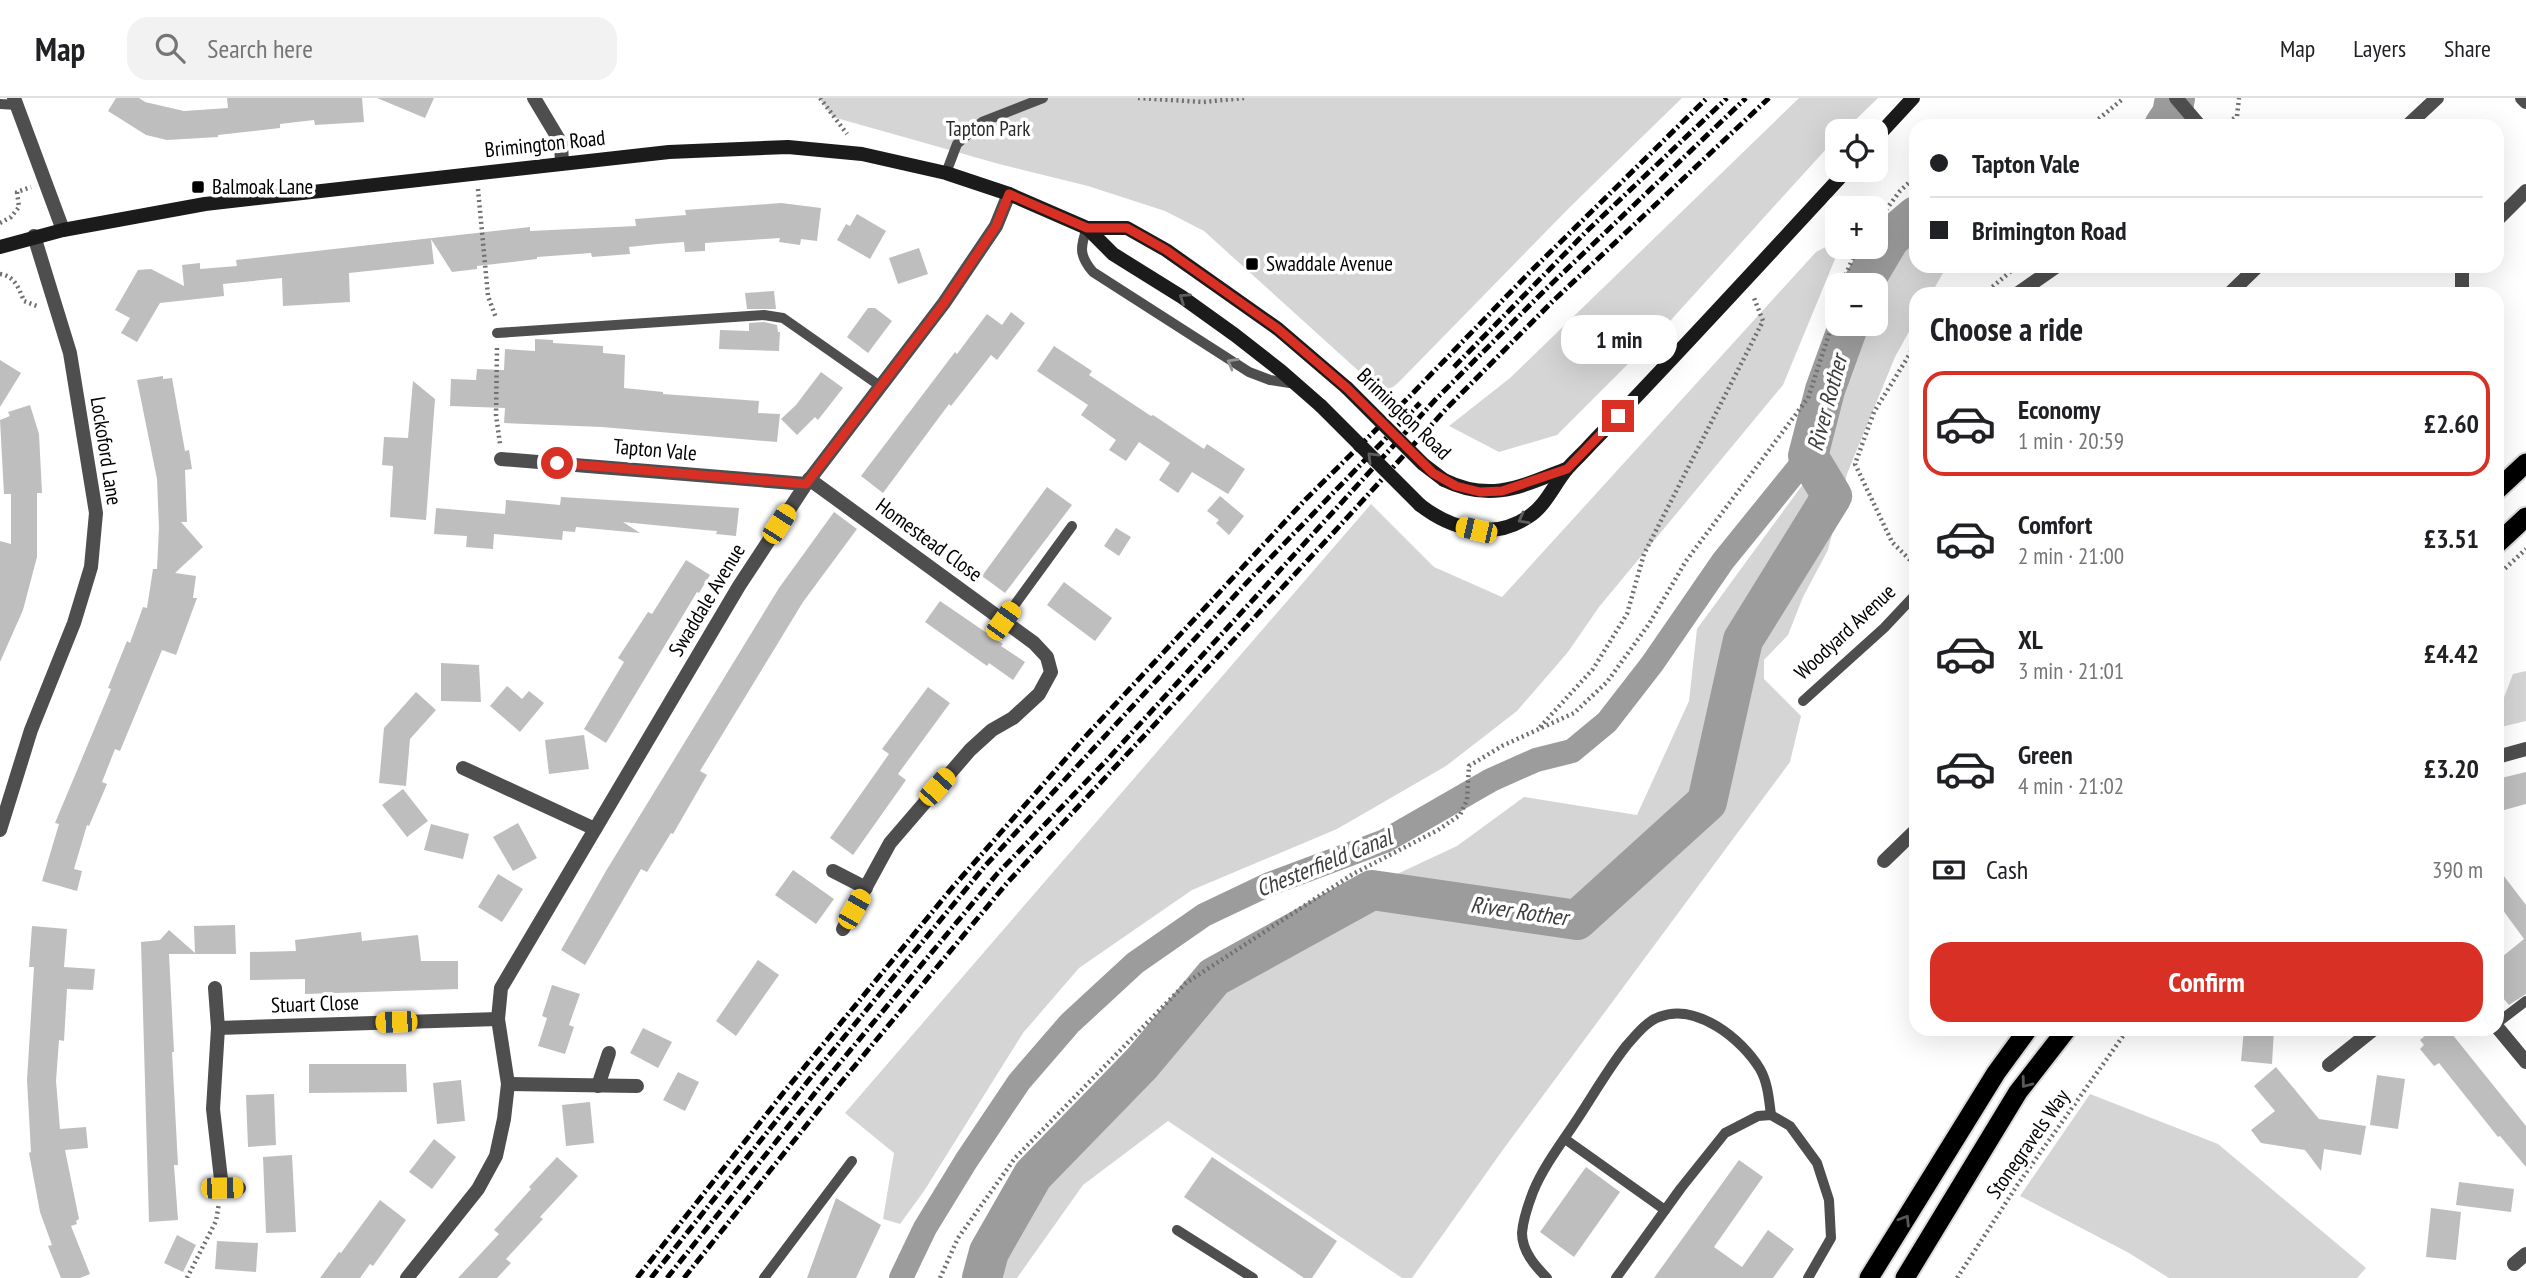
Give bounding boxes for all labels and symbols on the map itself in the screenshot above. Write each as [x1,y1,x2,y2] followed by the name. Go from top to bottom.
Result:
[946,115,1030,142] park label: Tapton Park
[483,124,606,163] street label: Brimington Road
[212,173,313,200] place label: Balmoak Lane
[190,179,206,195] marker: Balmoak Lane
[1266,250,1393,277] place label: Swaddale Avenue
[1244,256,1260,272] marker: Swaddale Avenue
[1179,294,1192,307] one-way arrow
[1560,314,1676,364] callout: 1 min
[1800,348,1854,454] water label: River Rother
[1227,358,1240,371] one-way arrow
[1351,362,1457,465] street label: Brimington Road
[85,395,128,507] street label: Lockoford Lane
[1602,400,1634,432] route end
[612,432,698,467] street label: Tapton Vale
[541,447,573,479] route start
[1367,452,1380,465] one-way arrow
[871,492,988,587] street label: Homestead Close
[759,501,800,547] car
[1517,511,1530,524] one-way arrow
[1454,515,1499,545] car
[662,538,751,661] street label: Swaddale Avenue
[1788,578,1901,685] street label: Woodyard Avenue
[983,598,1024,644] car
[916,764,959,810] car
[1252,821,1398,903] water label: Chesterfield Canal
[835,886,874,932] car
[1469,889,1573,932] water label: River Rother
[270,988,359,1019] street label: Stuart Close
[375,1011,418,1033] car
[2021,1075,2034,1088] one-way arrow
[1980,1084,2075,1204] street label: Stonegravels Way
[201,1177,244,1199] car
[1896,1215,1909,1228] one-way arrow

